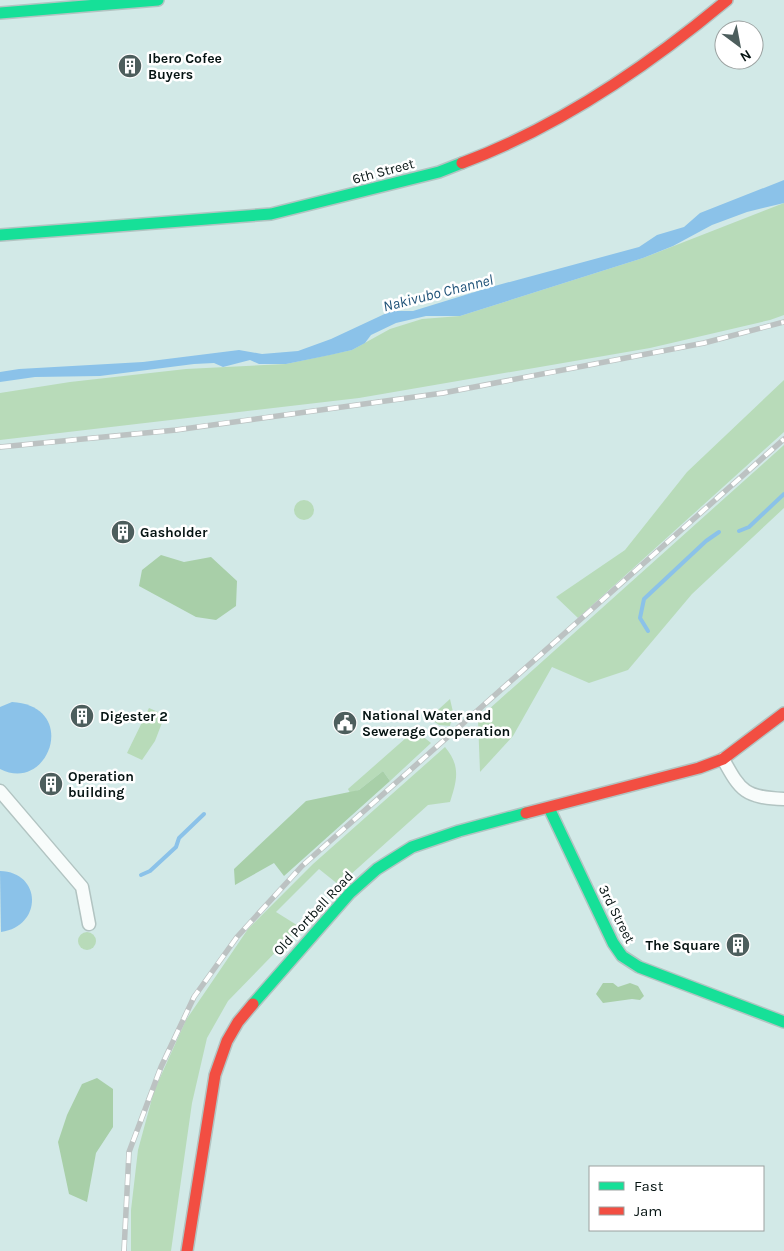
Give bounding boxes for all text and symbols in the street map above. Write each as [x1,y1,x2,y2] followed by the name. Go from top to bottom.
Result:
[714,20,764,70] north arrow
[737,46,754,65] text: N
[148,50,222,83] place label: Ibero Cofee Buyers
[117,53,143,79] building icon: Ibero Cofee Buyers
[350,155,416,188] street label: 6th Street
[381,271,495,315] water label: Nakivubo Channel
[110,519,136,545] building icon: Gasholder
[140,524,208,541] place label: Gasholder
[69,703,95,729] building icon: Digester 2
[362,707,510,740] place label: National Water and Sewerage Cooperation
[100,708,168,725] place label: Digester 2
[332,710,358,736] public building icon: National Water and Sewerage Cooperation
[68,768,134,801] place label: Operation building
[38,771,64,797] building icon: Operation building
[270,868,357,959] street label: Old Portbell Road
[595,882,639,946] street label: 3rd Street
[725,932,751,958] building icon: The Square
[646,937,720,954] place label: The Square
[589,1166,764,1231] legend
[634,1177,664,1195] text: Fast
[634,1202,662,1220] text: Jam

